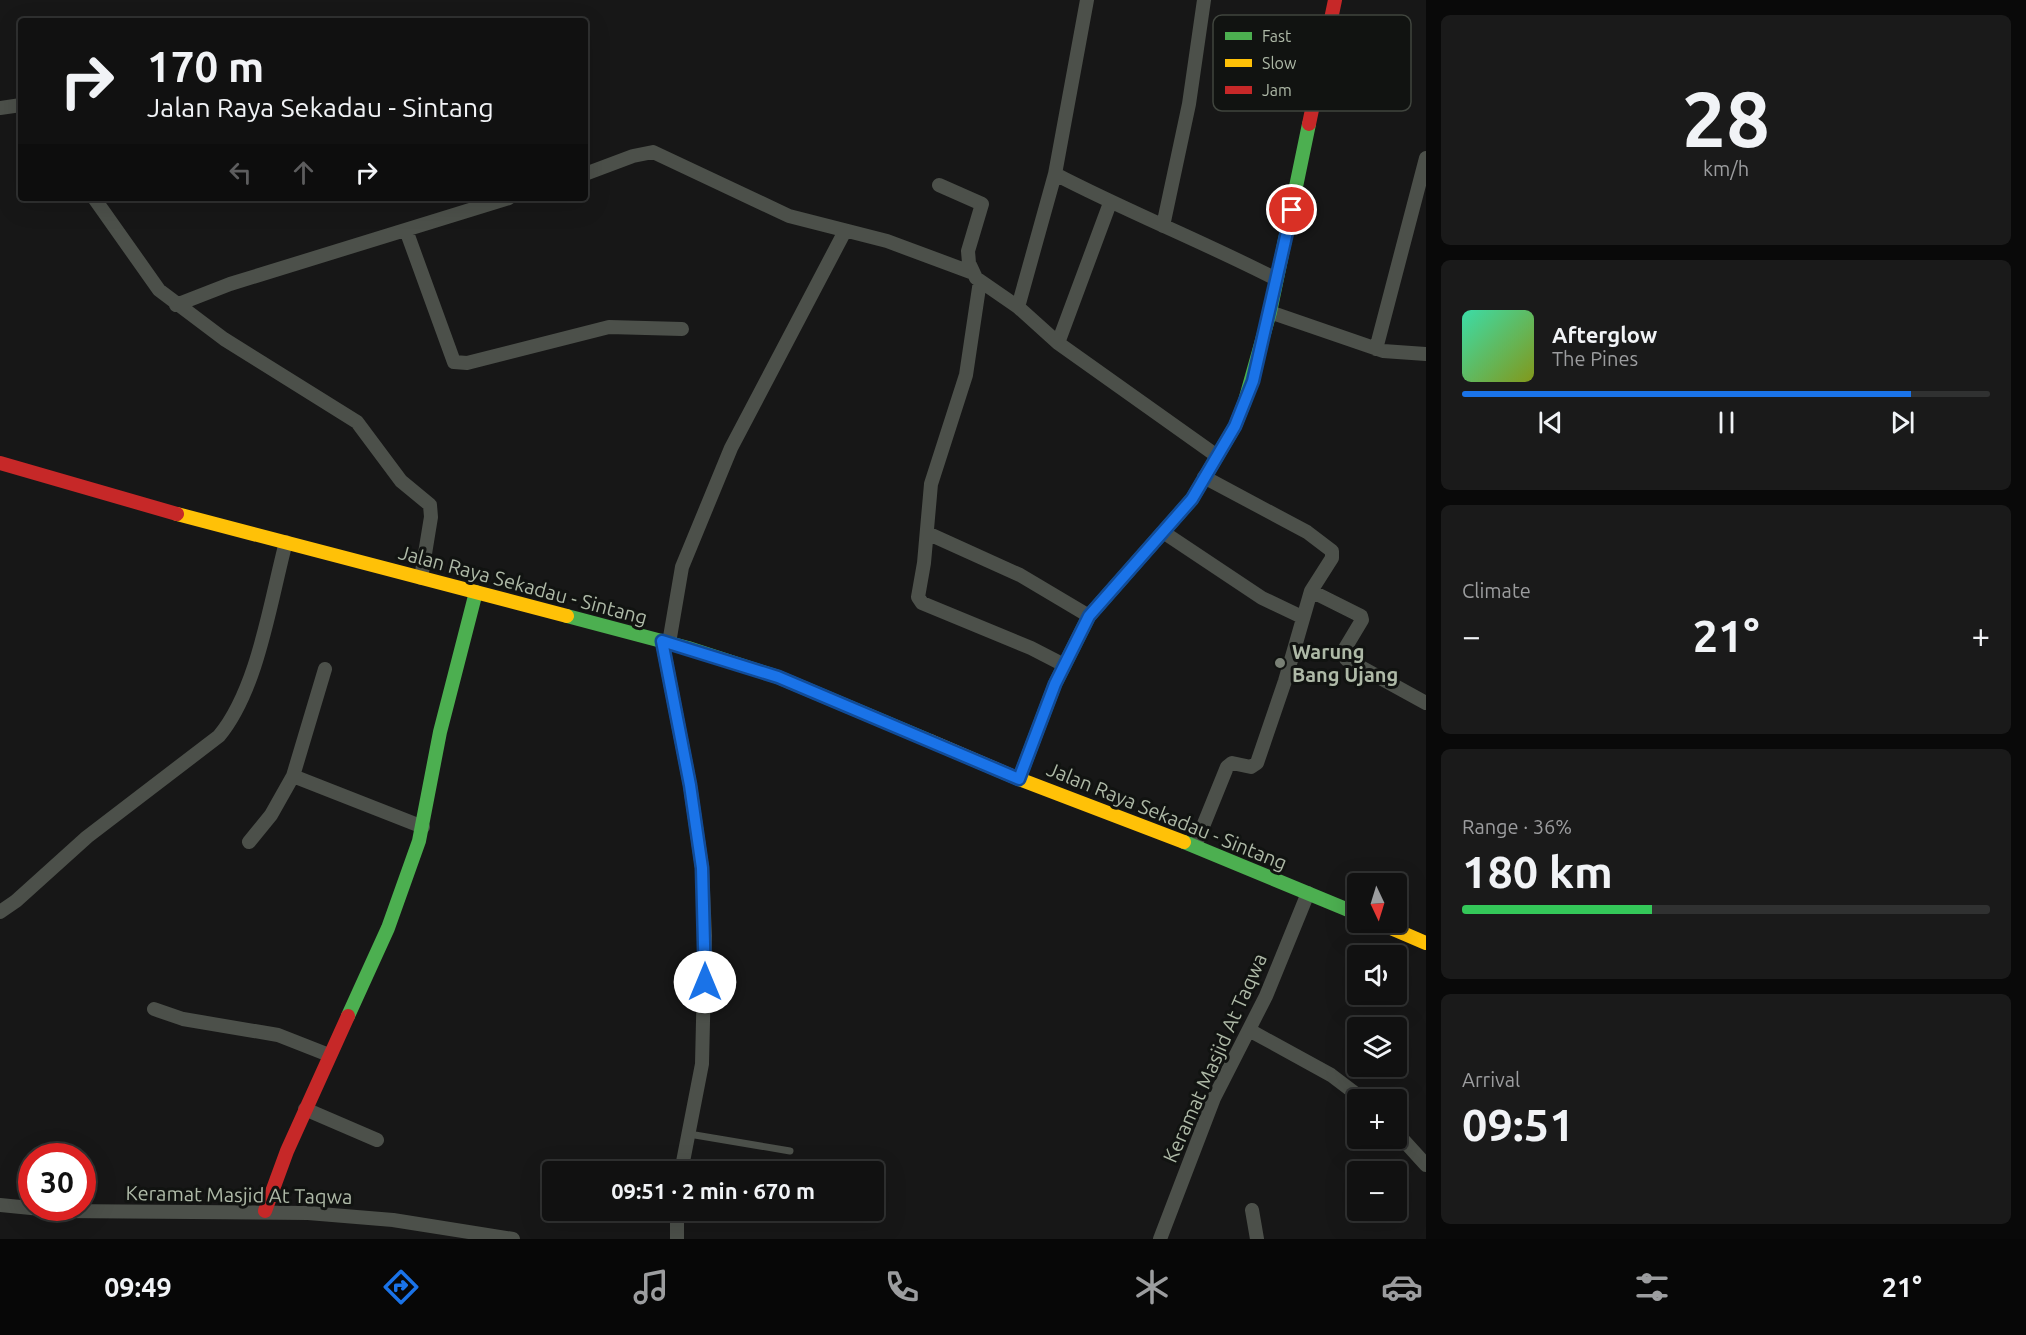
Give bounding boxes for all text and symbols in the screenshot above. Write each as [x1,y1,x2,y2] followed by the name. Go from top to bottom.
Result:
[1213,15,1411,111] legend
[1262,27,1292,45] text: Fast
[48,42,126,120] icon: right
[147,43,264,90] text: 170 m
[1262,54,1297,72] text: Slow
[1682,74,1770,162] text: 28
[1262,81,1292,99] text: Jam
[147,92,494,122] text: Jalan Raya Sekadau - Sintang
[224,156,257,189] icon: left
[287,156,320,189] icon: ahead
[350,156,383,189] icon: right
[1703,157,1749,180] text: km/h
[1266,184,1317,235] pin
[1275,193,1308,226] icon: arrive
[1552,322,1657,347] text: Afterglow
[1552,347,1638,370] text: The Pines
[1534,406,1567,439] icon: previous
[1710,406,1743,439] icon: pause
[1886,406,1919,439] icon: next
[396,540,650,629] street label: Jalan Raya Sekadau - Sintang
[1462,579,1531,602] text: Climate
[1693,610,1759,661] text: 21°
[1462,617,1481,654] text: −
[1971,617,1990,654] text: +
[1292,640,1398,686] place label: Warung Bang Ujang
[1273,656,1287,670] marker: Warung Bang Ujang
[1044,757,1291,874] street label: Jalan Raya Sekadau - Sintang
[1462,815,1572,838] text: Range · 36%
[1462,846,1613,897] text: 180 km
[1347,873,1407,933] north arrow
[1347,873,1407,1221] map controls
[1347,945,1407,1005] button: sound
[673,950,737,1014] position arrow
[1158,950,1271,1166] street label: Keramat Masjid At Taqwa
[1347,1017,1407,1077] button: layers
[1462,1068,1520,1091] text: Arrival
[1347,1089,1407,1149] button: +
[1462,1099,1575,1150] text: 09:51
[18,1143,96,1221] speed limit sign: 30
[1347,1161,1407,1221] button: −
[611,1178,815,1203] text: 09:51 · 2 min · 670 m
[126,1181,353,1208] street label: Keramat Masjid At Taqwa
[380,1266,422,1308] icon: directions
[630,1266,672,1308] icon: music
[881,1266,923,1308] icon: phone
[1131,1266,1173,1308] icon: climate
[1381,1266,1423,1308] icon: car
[1631,1266,1673,1308] icon: filters
[104,1272,172,1302] text: 09:49
[1882,1272,1922,1302] text: 21°

